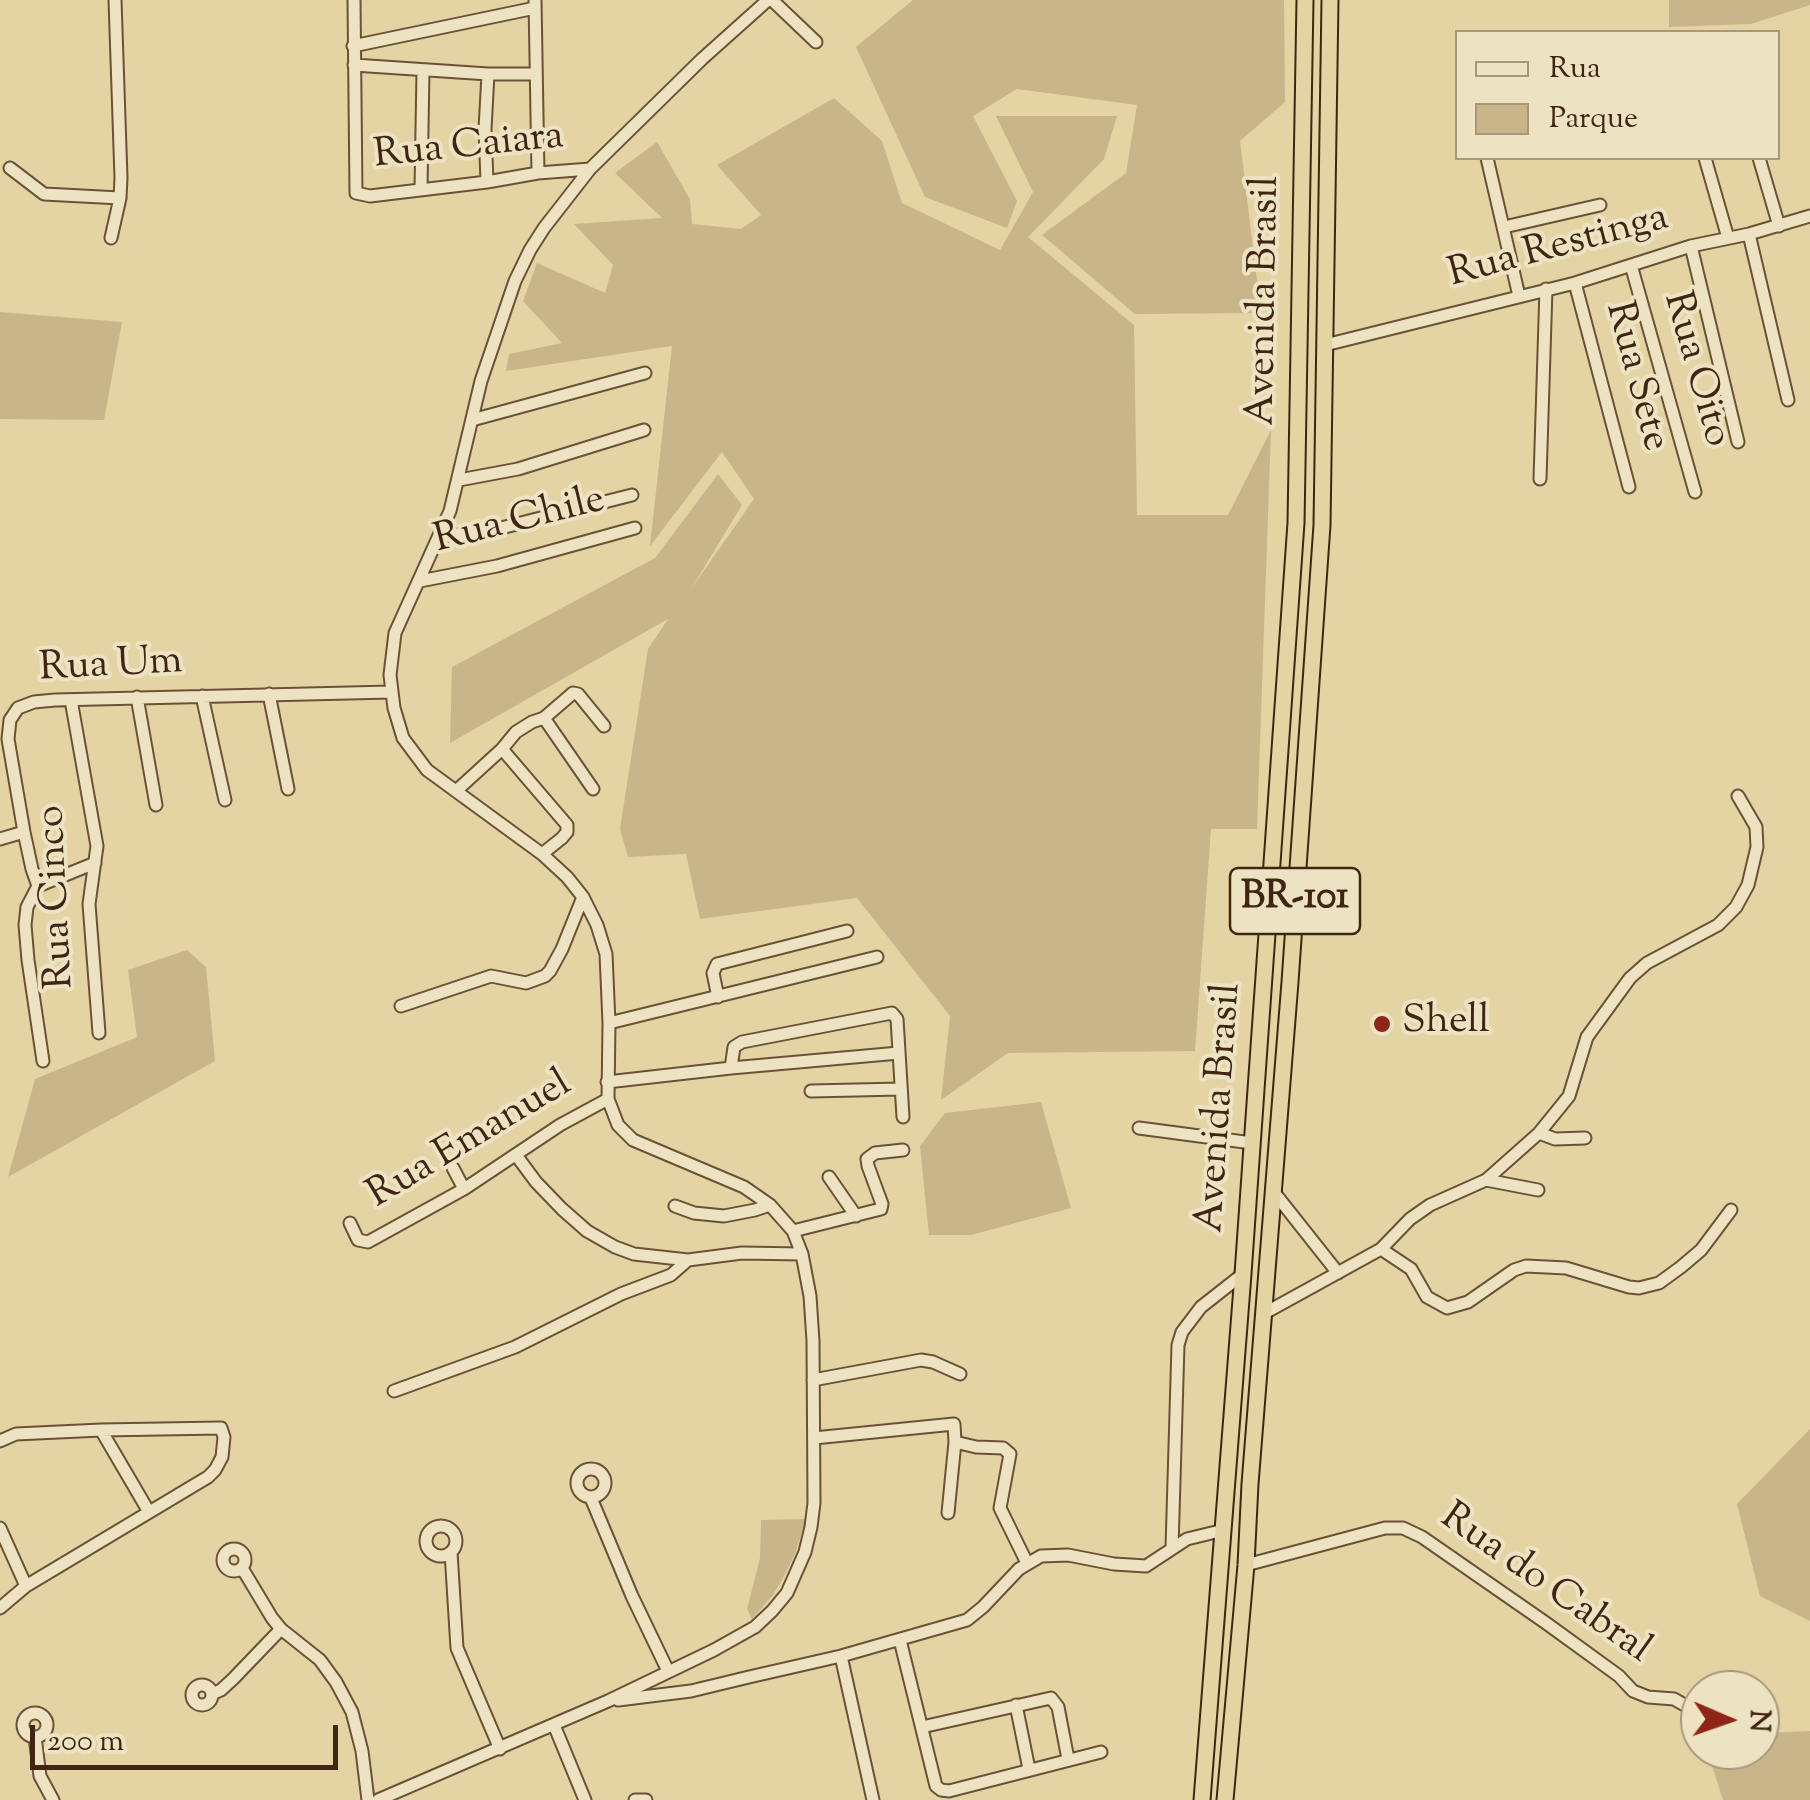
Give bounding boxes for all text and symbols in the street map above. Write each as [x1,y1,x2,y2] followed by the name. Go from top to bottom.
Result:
[1455,30,1780,160] legend
[1549,48,1601,91] text: Rua
[1549,98,1638,141] text: Parque
[372,115,566,183] street label: Rua Caiara
[1241,176,1293,426] street label: Avenida Brasil
[1444,197,1674,301] street label: Rua Restinga
[1649,287,1739,453] street label: Rua Oito
[1591,297,1677,457] street label: Rua Sete
[430,479,610,567] street label: Rua Chile
[38,640,184,696] street label: Rua Um
[30,804,88,990] street label: Rua Cinco
[1230,868,1360,934] road number: BR-101
[1189,982,1255,1234] street label: Avenida Brasil
[1402,1000,1490,1048] place label: Shell
[1371,1013,1393,1035] marker: Shell
[360,1062,582,1222] street label: Rua Emanuel
[1429,1496,1659,1676] street label: Rua do Cabral
[1680,1670,1780,1770] north arrow
[35,1705,342,1767] scale bar
[1738,1709,1778,1733] text: N
[47,1721,124,1764] text: 200 m

